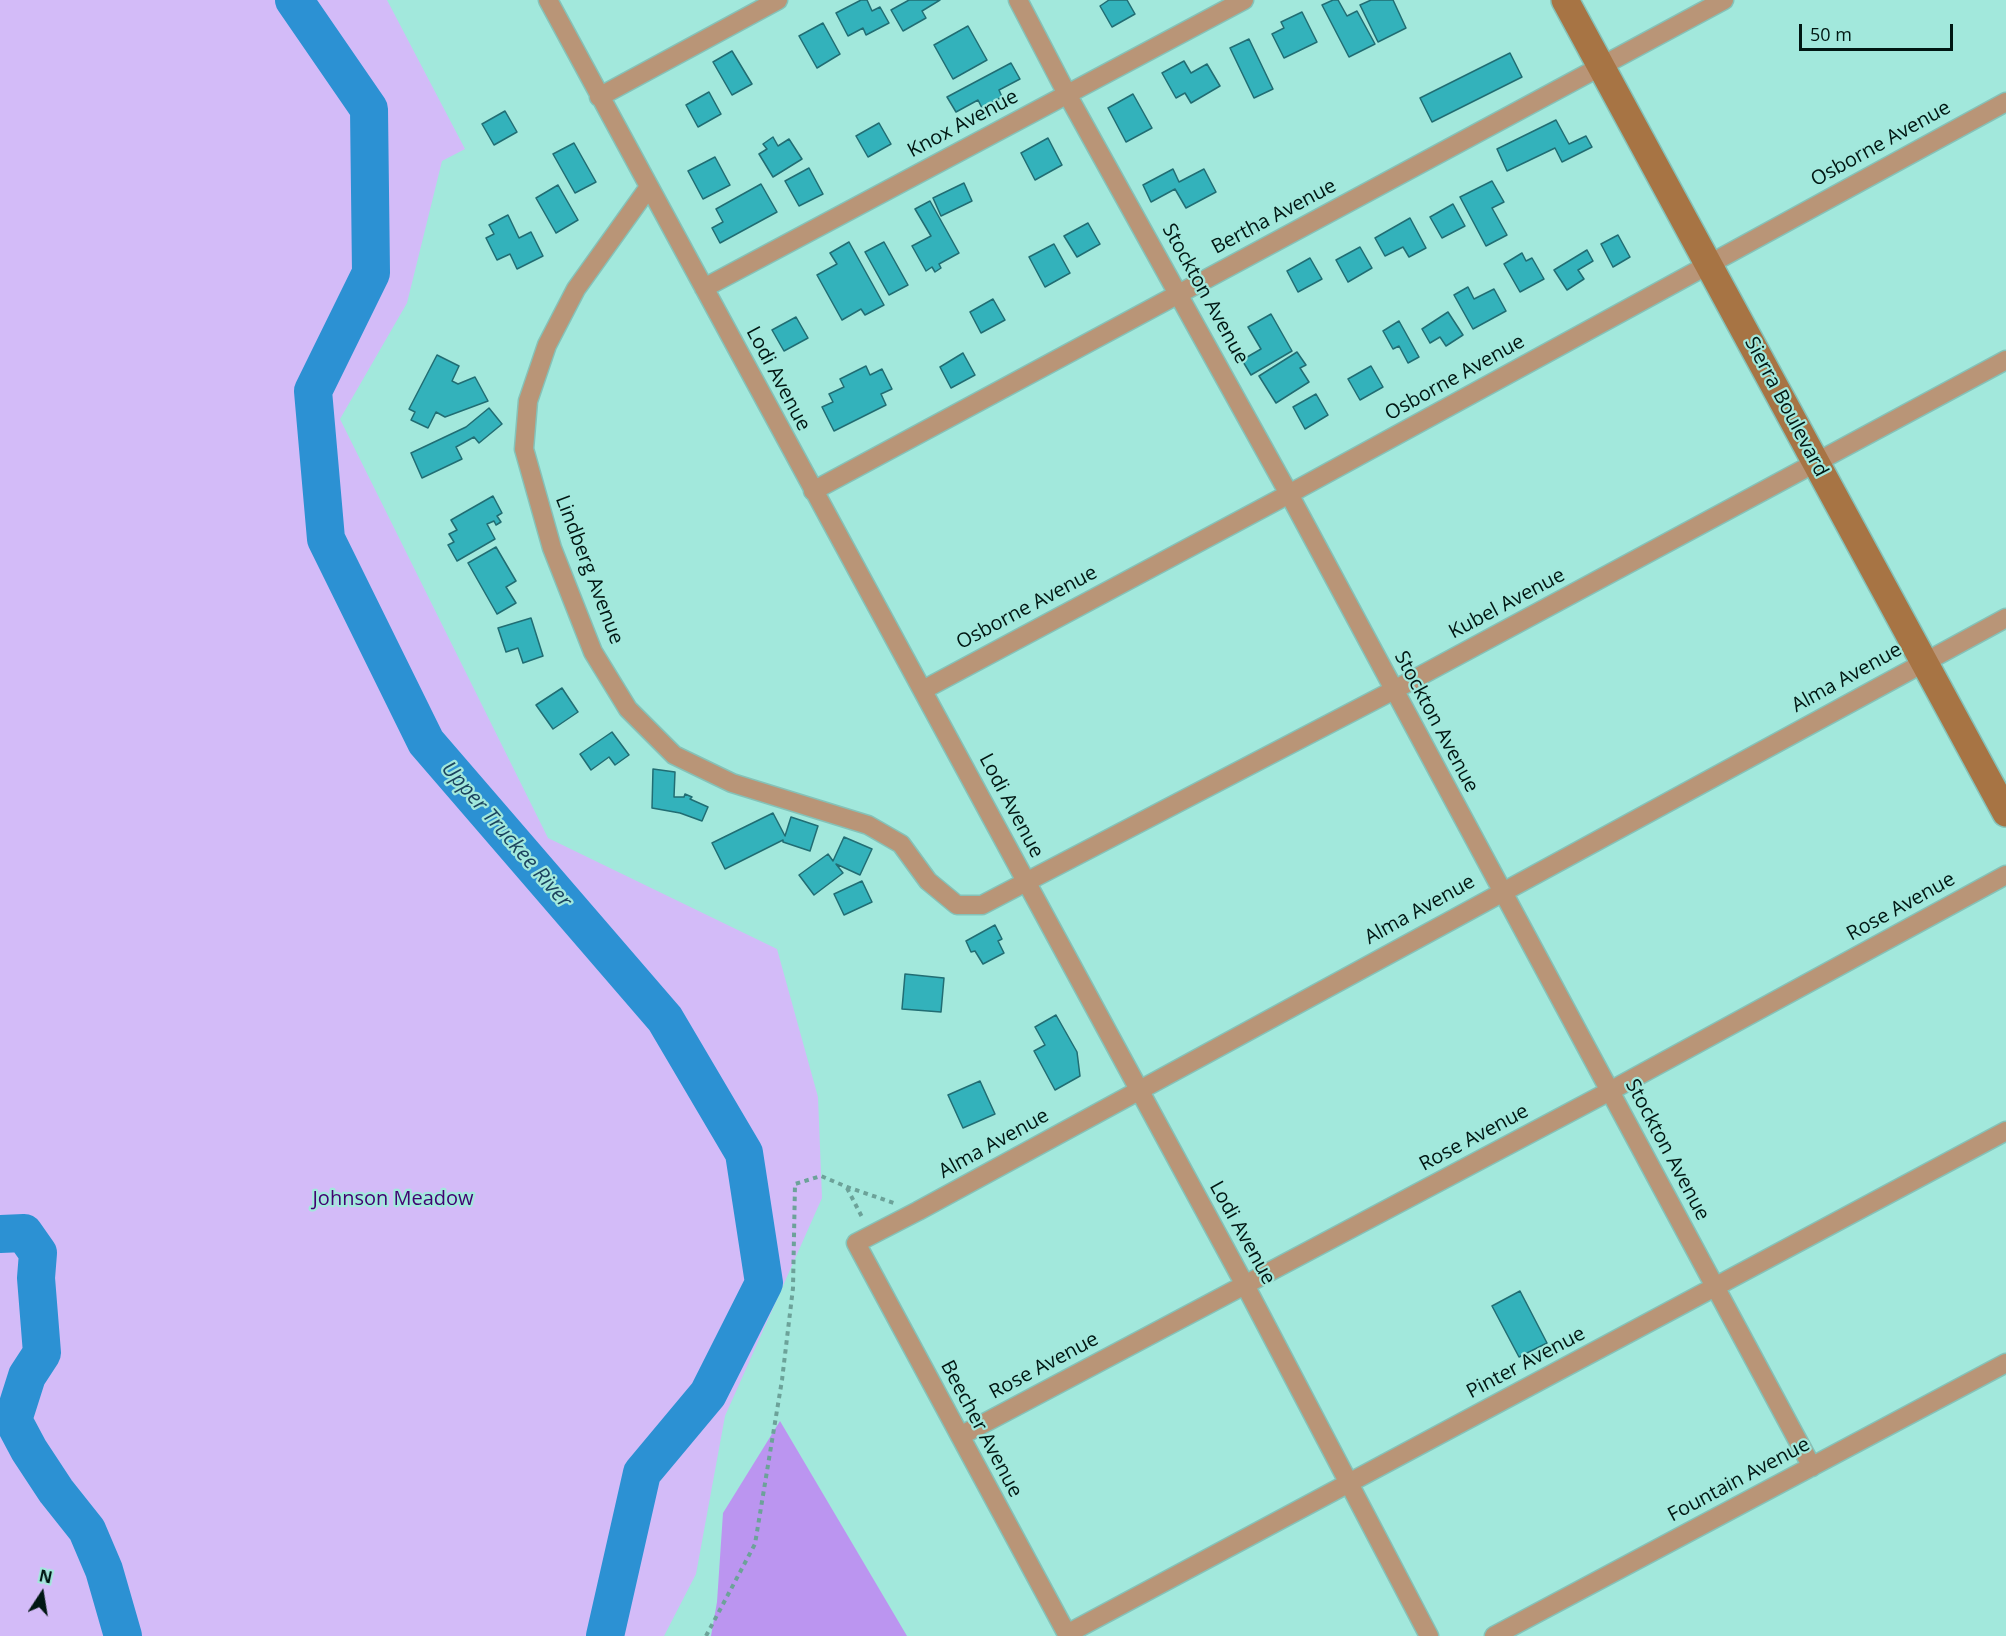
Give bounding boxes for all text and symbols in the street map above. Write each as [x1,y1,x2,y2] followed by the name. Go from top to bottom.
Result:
[1802,12,1956,50] scale bar
[1810,22,1852,46] text: 50 m
[904,85,1022,163] street label: Knox Avenue
[1807,96,1955,192] street label: Osborne Avenue
[1208,174,1340,260] street label: Bertha Avenue
[1157,220,1253,368] street label: Stockton Avenue
[741,323,815,435] street label: Lodi Avenue
[1381,330,1529,426] street label: Osborne Avenue
[1739,333,1833,481] street label: Sierra Boulevard
[550,492,628,648] street label: Lindberg Avenue
[953,561,1101,655] street label: Osborne Avenue
[1445,563,1569,645] street label: Kubel Avenue
[1788,638,1906,718] street label: Alma Avenue
[1389,647,1483,797] street label: Stockton Avenue
[974,750,1048,862] street label: Lodi Avenue
[436,757,576,913] water label: Upper Truckee River
[1843,867,1959,947] street label: Rose Avenue
[1361,870,1479,950] street label: Alma Avenue
[1620,1075,1714,1225] street label: Stockton Avenue
[1415,1099,1533,1177] street label: Rose Avenue
[935,1104,1053,1184] street label: Alma Avenue
[1204,1177,1280,1289] street label: Lodi Avenue
[312,1187,474,1211] park label: Johnson Meadow
[1463,1322,1589,1404] street label: Pinter Avenue
[985,1327,1103,1405] street label: Rose Avenue
[935,1357,1027,1501] street label: Beecher Avenue
[1664,1432,1814,1528] street label: Fountain Avenue
[12,1564,72,1624] north arrow
[37,1564,54,1589] text: N

